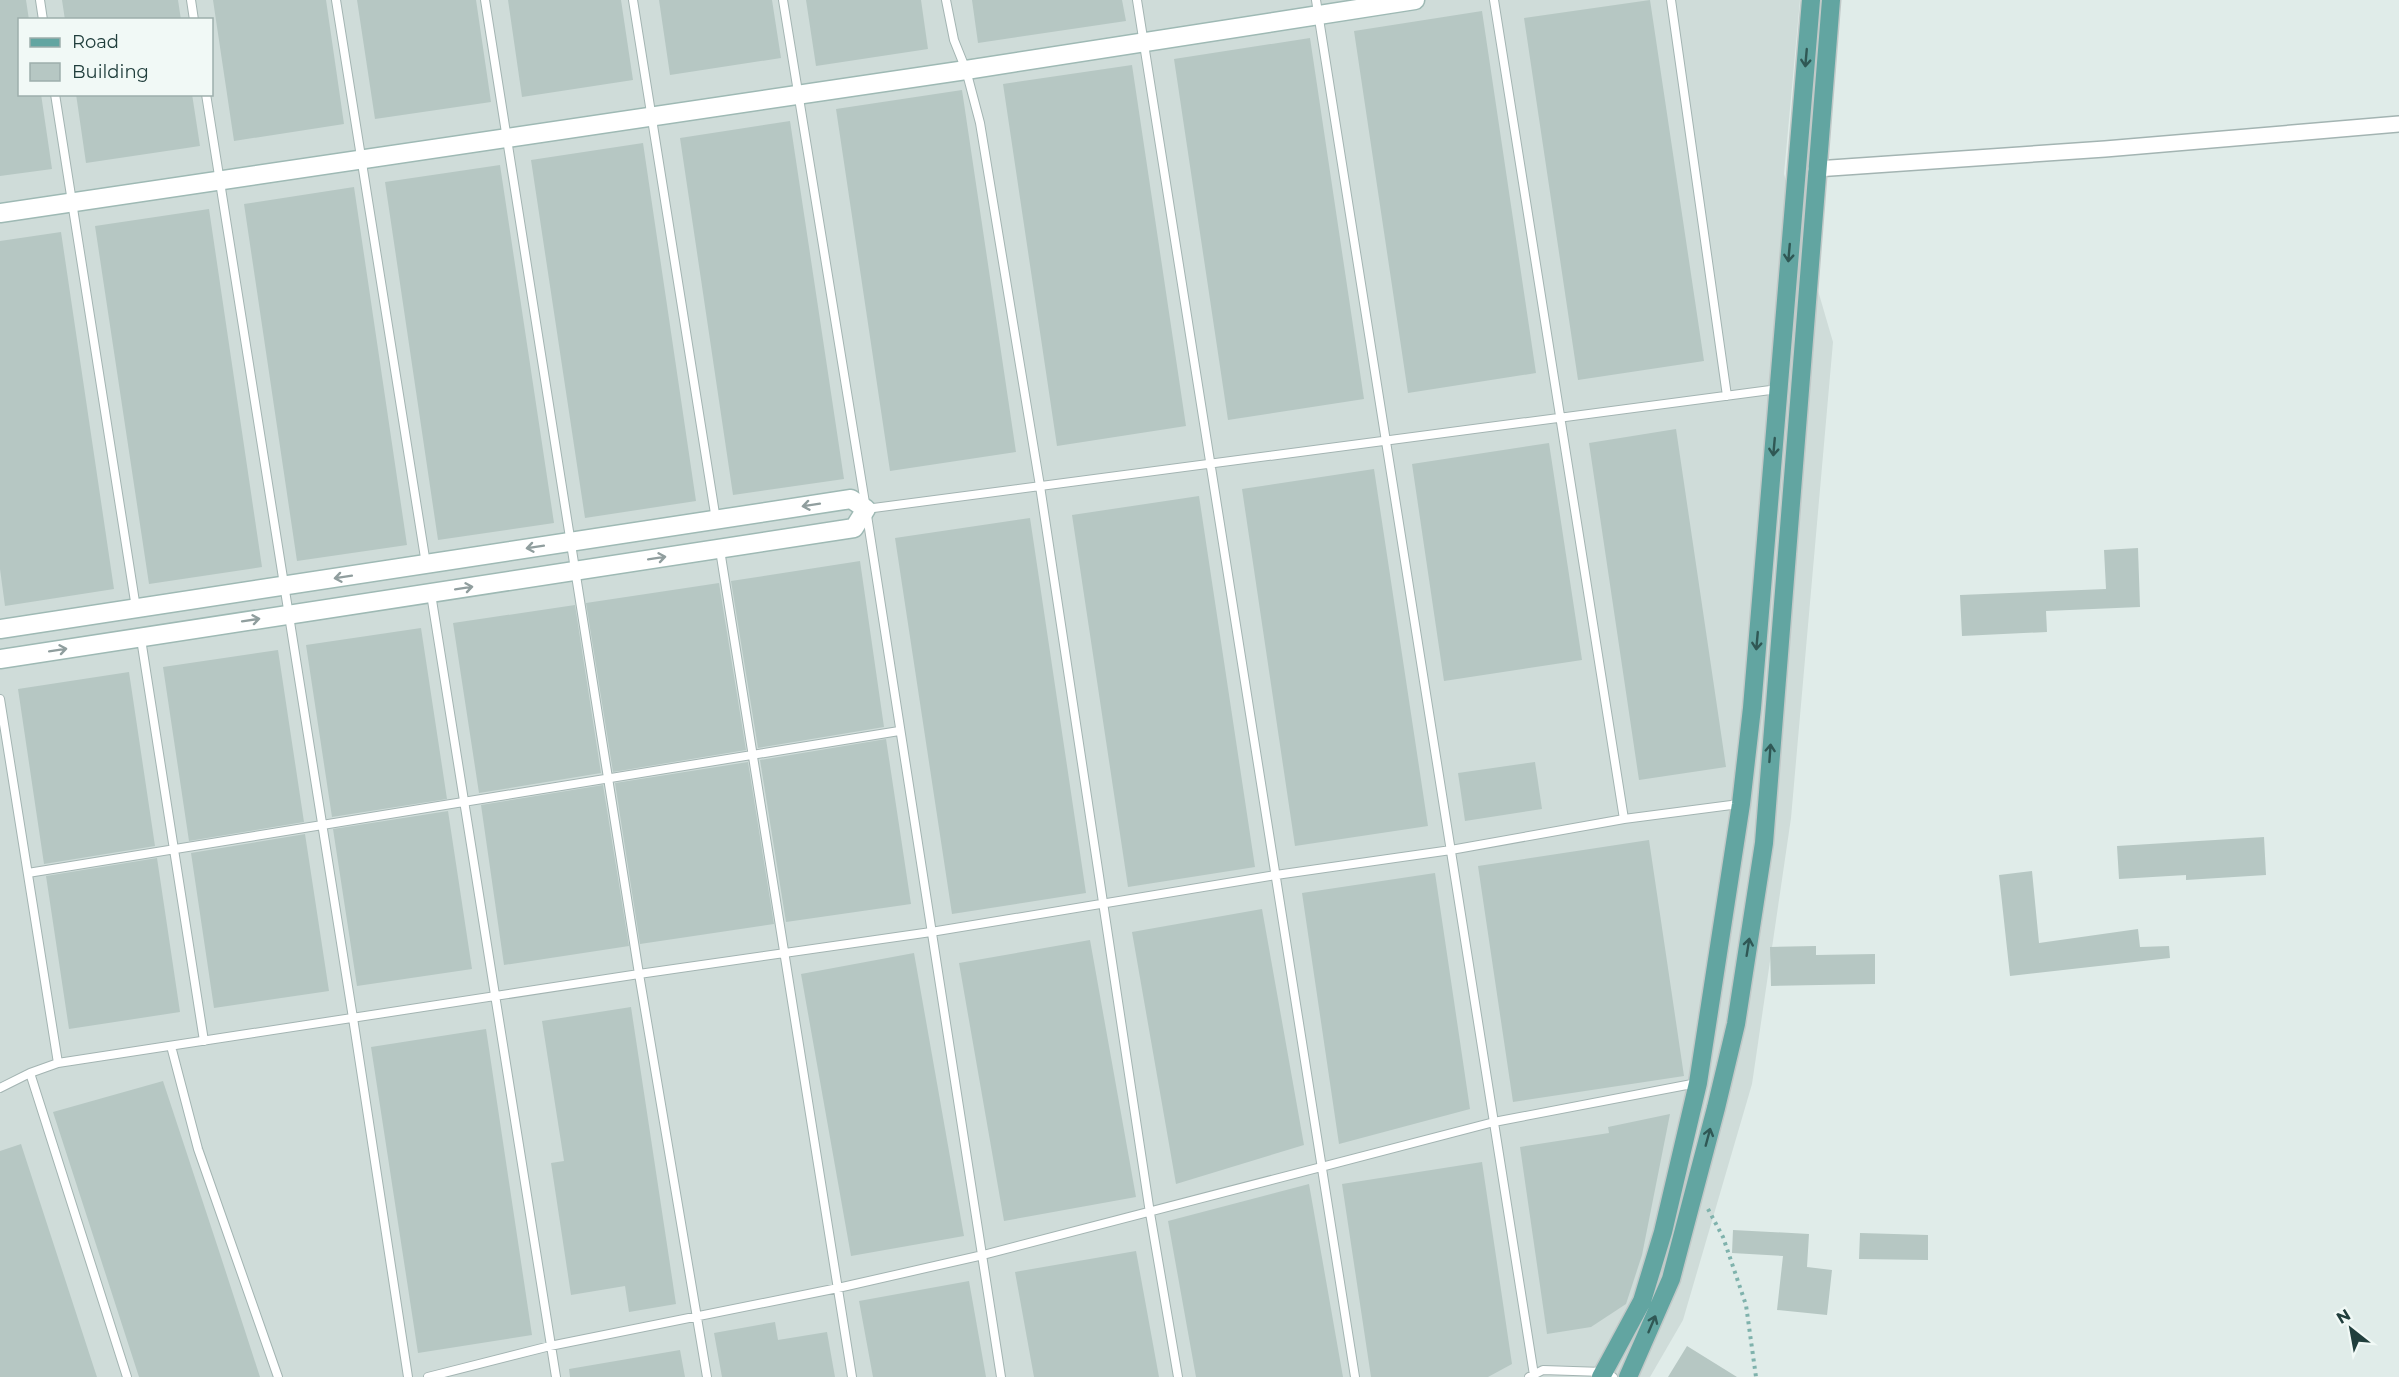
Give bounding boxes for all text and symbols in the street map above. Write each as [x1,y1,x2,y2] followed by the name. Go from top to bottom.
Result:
[18,18,213,96] legend
[72,31,119,53] text: Road
[1800,48,1811,68] one-way arrow
[72,61,149,83] text: Building
[1783,242,1794,262] one-way arrow
[1768,437,1779,456] one-way arrow
[802,499,821,510] one-way arrow
[526,542,546,553] one-way arrow
[646,552,666,563] one-way arrow
[333,571,353,582] one-way arrow
[454,582,473,593] one-way arrow
[240,615,260,626] one-way arrow
[1752,631,1763,651] one-way arrow
[47,644,67,655] one-way arrow
[1765,744,1776,764] one-way arrow
[1743,937,1754,957] one-way arrow
[1703,1128,1714,1147] one-way arrow
[2321,1299,2381,1359] north arrow
[2333,1305,2354,1328] text: N
[1647,1315,1658,1333] one-way arrow

